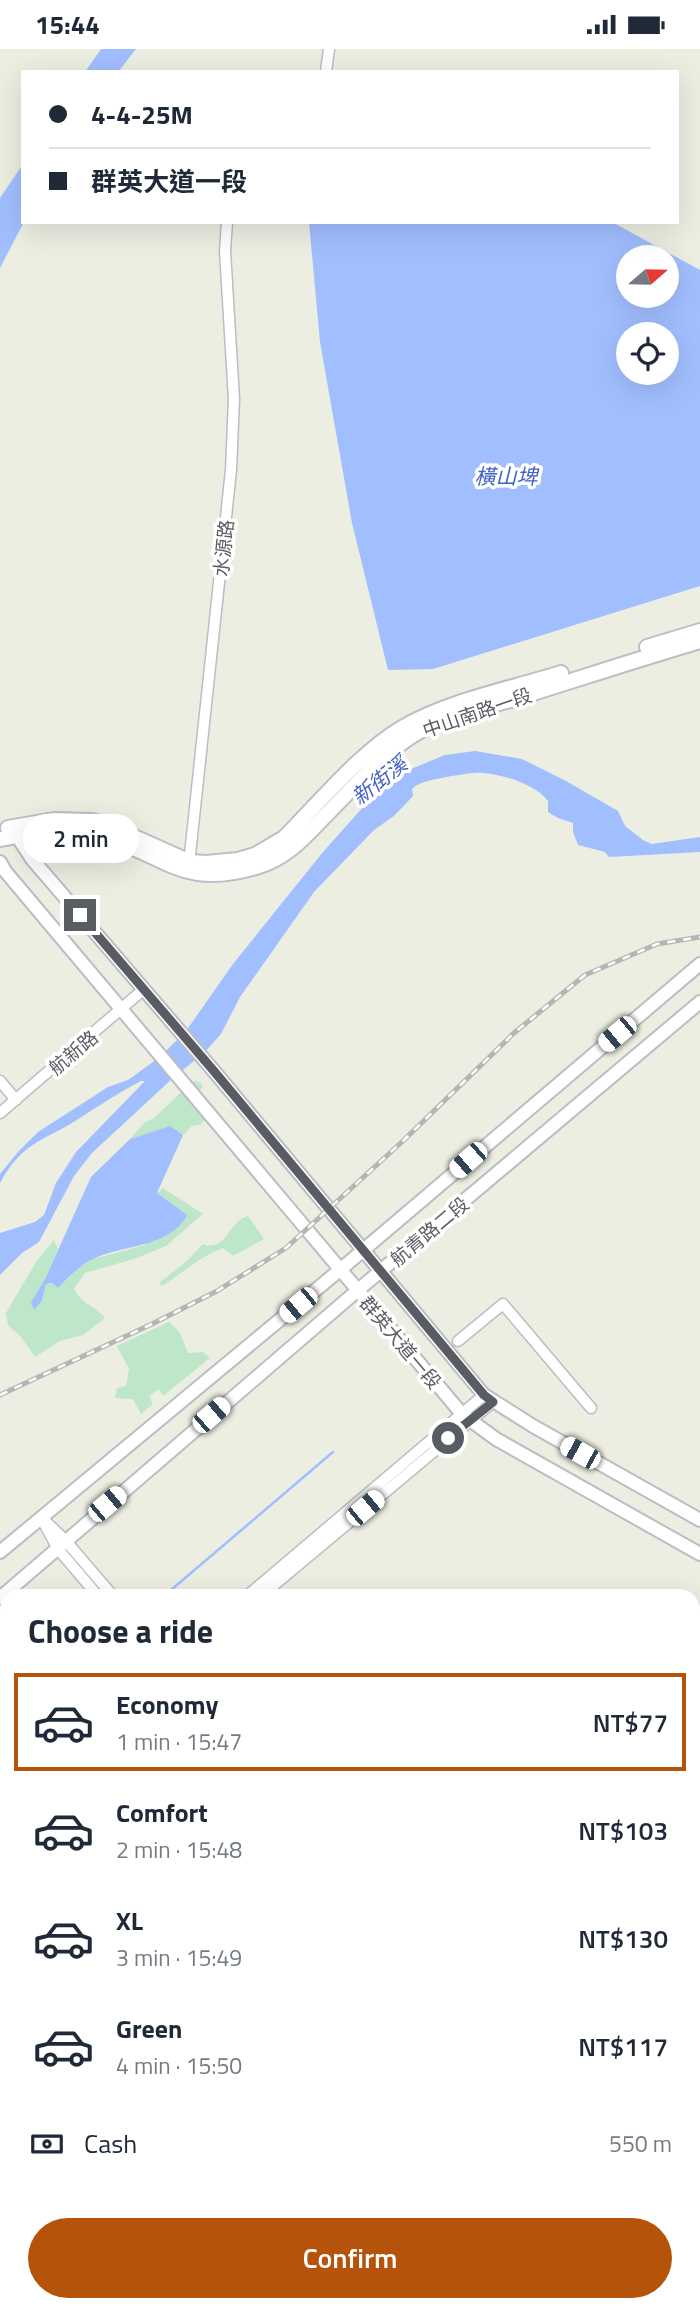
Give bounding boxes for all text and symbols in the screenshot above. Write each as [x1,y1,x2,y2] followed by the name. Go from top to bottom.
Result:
[35,5,100,44] text: 15:44
[91,95,193,134] text: 4-4-25M
[91,162,247,201] text: 群英大道一段
[616,245,679,308] north arrow
[616,245,679,385] map controls
[616,322,679,385] button: locate
[475,460,540,492] water label: 橫山埤
[206,518,240,578] street label: 水源路
[418,680,536,744] street label: 中山南路一段
[344,746,416,812] water label: 新街溪
[22,813,138,863] callout: 2 min
[53,821,109,856] text: 2 min
[64,899,96,931] route end
[595,1012,640,1056] car
[42,1023,104,1081] street label: 航新路
[446,1138,491,1182] car
[383,1189,475,1273] street label: 航青路二段
[276,1283,321,1327] car
[353,1289,449,1395] street label: 群英大道一段
[189,1393,234,1437] car
[432,1422,464,1454] route start
[557,1434,604,1472] car
[85,1482,130,1526] car
[343,1486,388,1530] car
[28,1607,213,1655] text: Choose a ride
[116,1685,218,1724] text: Economy
[32,1691,95,1754] icon: car
[593,1703,668,1742] text: NT$77
[116,1724,242,1759] text: 1 min · 15:47
[116,1793,208,1832] text: Comfort
[32,1799,95,1862] icon: car
[578,1811,668,1850] text: NT$103
[116,1832,242,1867] text: 2 min · 15:48
[116,1901,143,1940] text: XL
[32,1907,95,1970] icon: car
[578,1919,668,1958] text: NT$130
[116,1940,242,1975] text: 3 min · 15:49
[116,2009,182,2048] text: Green
[32,2015,95,2078] icon: car
[578,2027,668,2066] text: NT$117
[116,2048,242,2083] text: 4 min · 15:50
[84,2124,137,2163] text: Cash
[28,2125,66,2163] icon: cash
[609,2126,672,2161] text: 550 m
[28,2218,672,2298] button: Confirm

